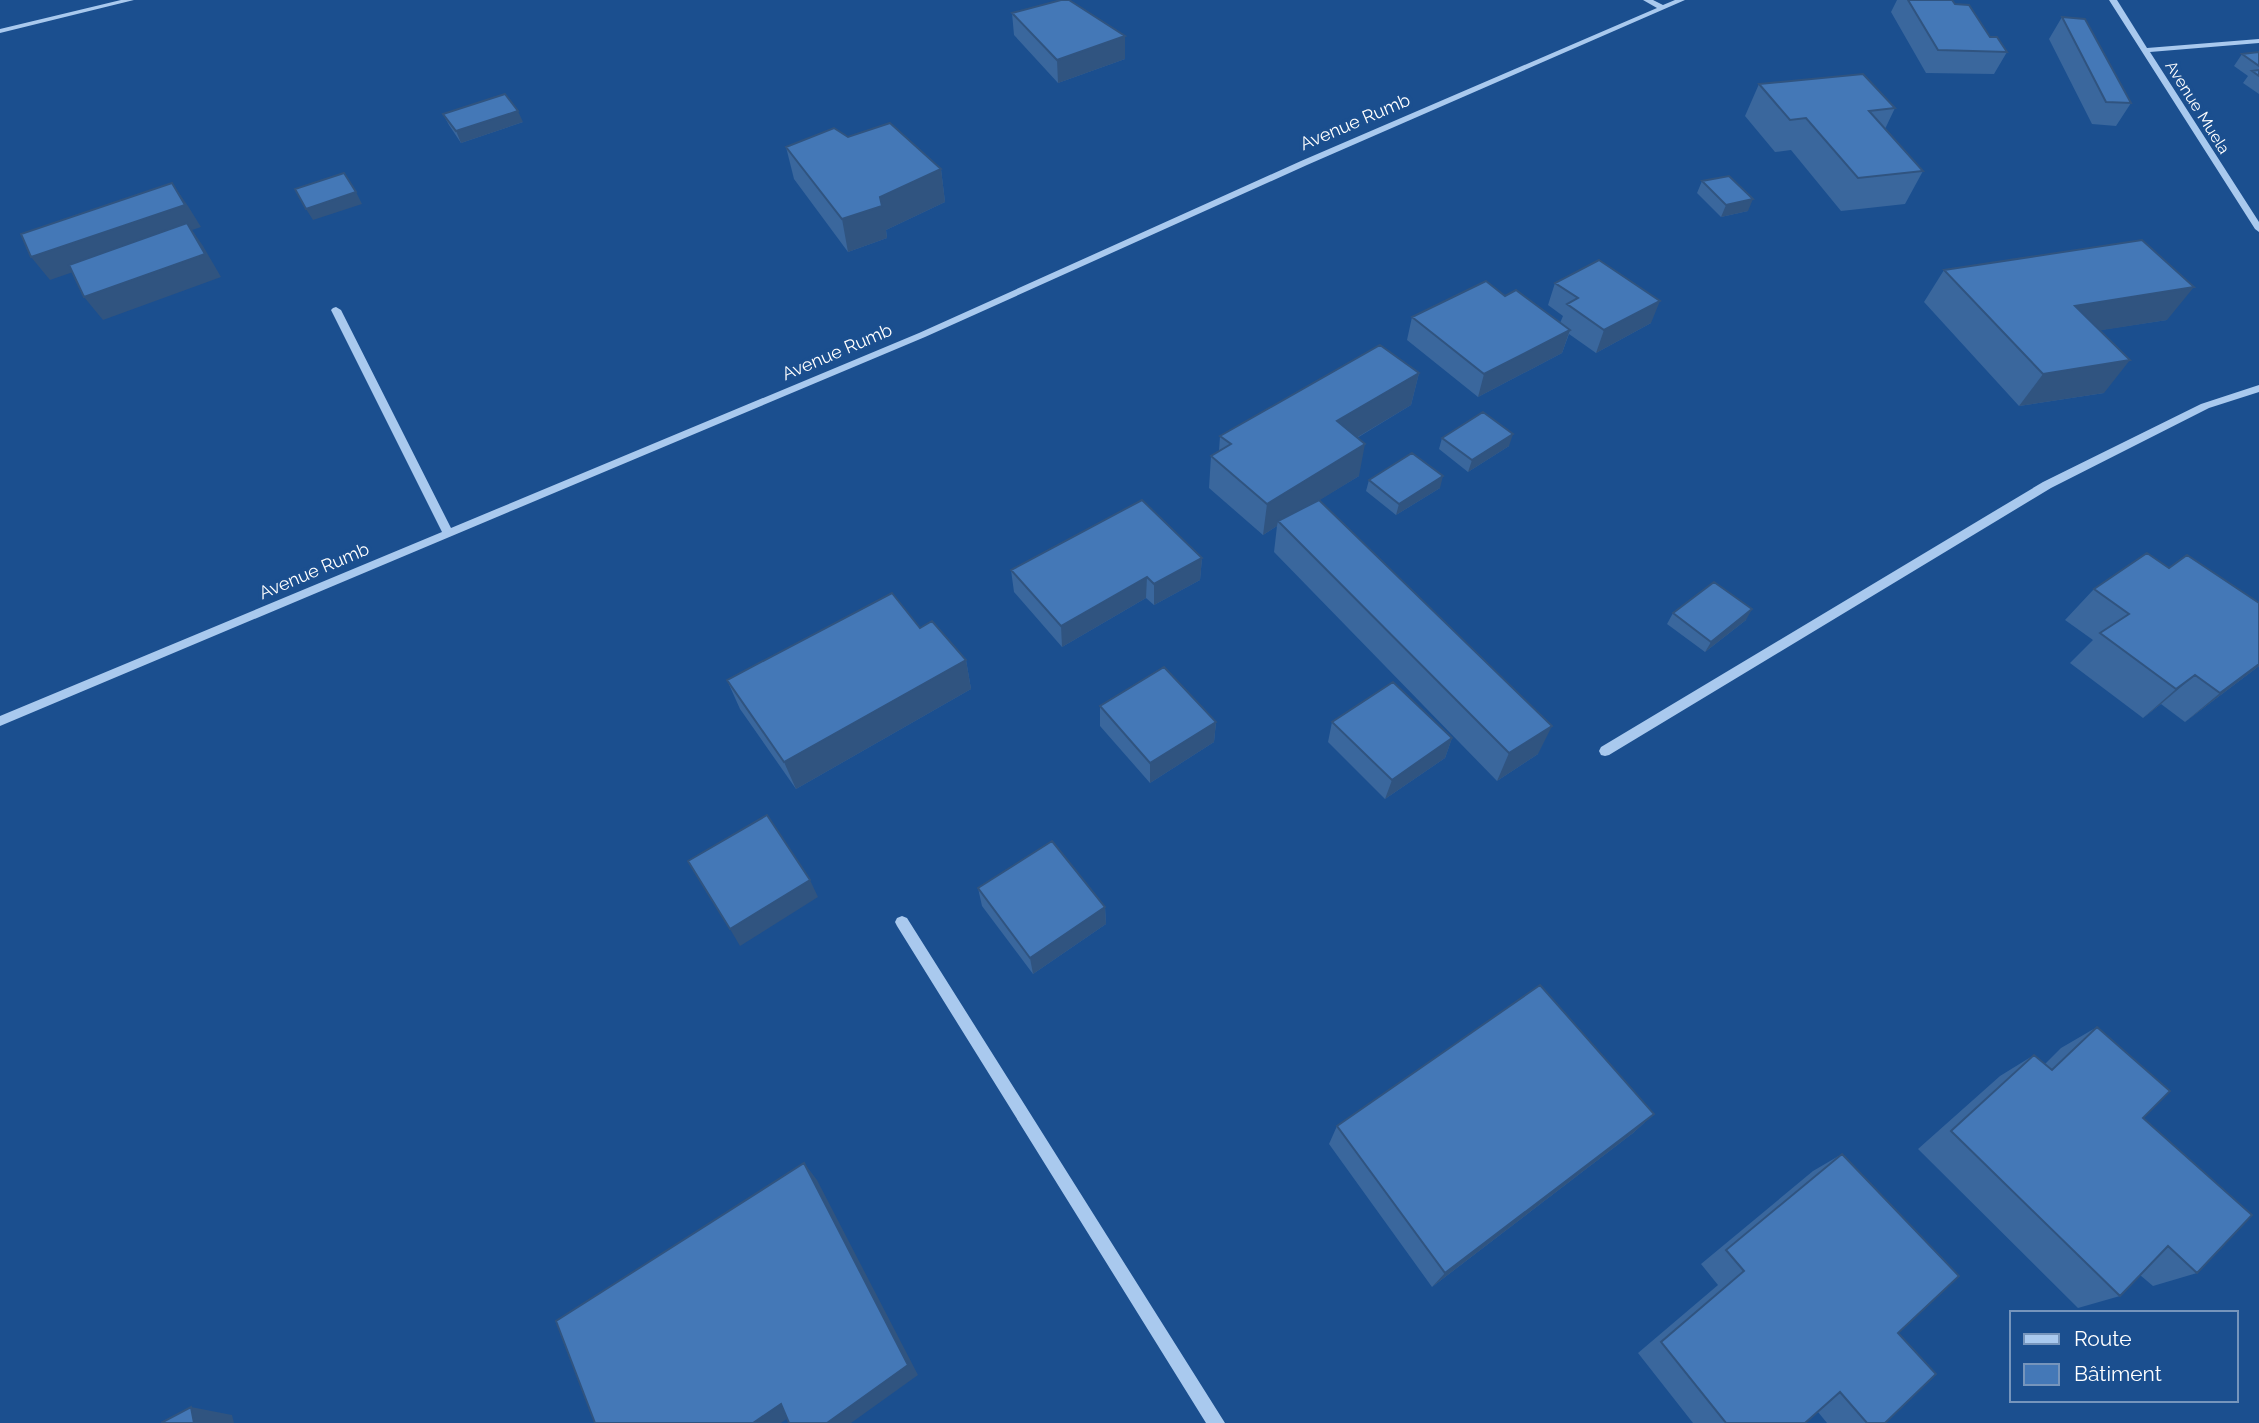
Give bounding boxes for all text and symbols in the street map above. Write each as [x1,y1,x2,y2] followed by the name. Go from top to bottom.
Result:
[2161,57,2234,157] street label: Avenue Muela
[1297,89,1413,154] street label: Avenue Rumb
[779,319,895,384] street label: Avenue Rumb
[256,538,372,603] street label: Avenue Rumb
[2010,1311,2238,1402] legend
[2074,1326,2132,1351] text: Route
[2074,1361,2162,1386] text: Bâtiment

